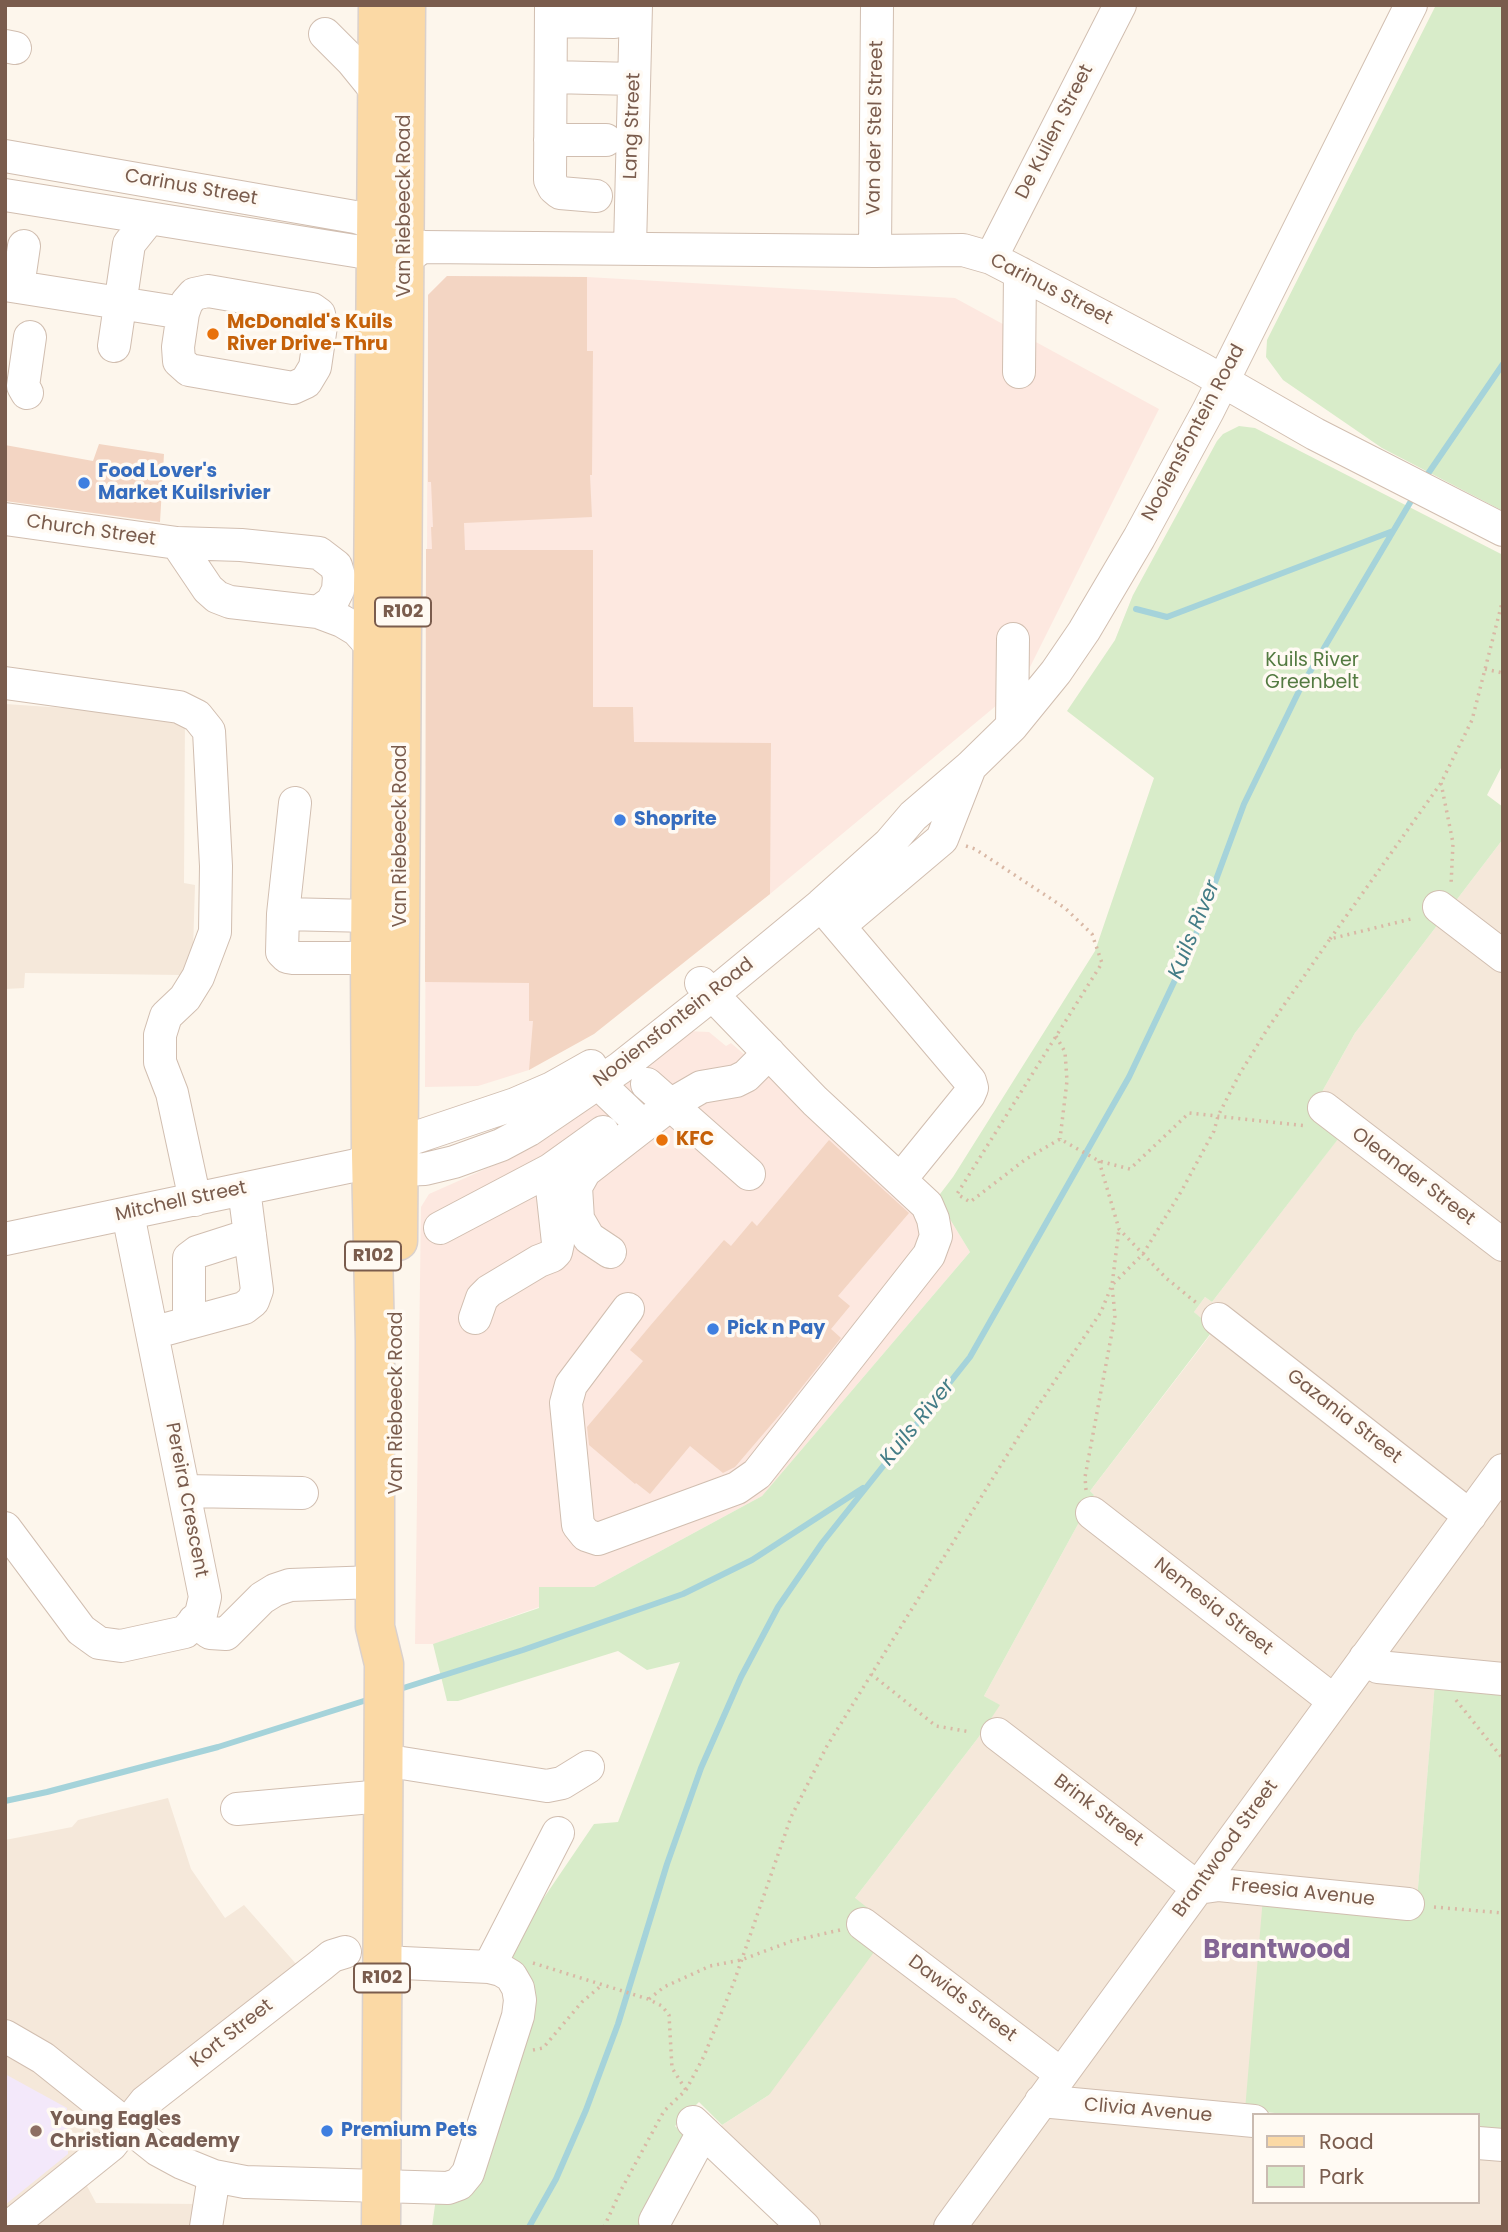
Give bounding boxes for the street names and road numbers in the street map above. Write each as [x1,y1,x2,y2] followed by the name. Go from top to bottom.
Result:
[863,40,889,216] street label: Van der Stel Street
[1011,61,1099,203] street label: De Kuilen Street
[620,72,646,180] street label: Lang Street
[394,114,416,298] street label: Van Riebeeck Road
[123,165,259,211] street label: Carinus Street
[986,249,1116,331] street label: Carinus Street
[1138,341,1250,525] street label: Nooiensfontein Road
[25,511,157,551] street label: Church Street
[375,598,431,626] road number: R102
[390,744,412,928] street label: Van Riebeeck Road
[589,953,759,1093] street label: Nooiensfontein Road
[1347,1123,1479,1231] street label: Oleander Street
[113,1177,249,1227] street label: Mitchell Street
[345,1241,401,1270] road number: R102
[386,1311,408,1495] street label: Van Riebeeck Road
[1282,1365,1406,1469] street label: Gazania Street
[160,1421,212,1579] street label: Pereira Crescent
[1149,1553,1277,1661] street label: Nemesia Street
[1049,1770,1147,1852] street label: Brink Street
[1169,1776,1283,1922] street label: Brantwood Street
[1230,1874,1376,1912] street label: Freesia Avenue
[903,1951,1021,2047] street label: Dawids Street
[354,1964,410,1992] road number: R102
[186,1995,278,2073] street label: Kort Street
[1083,2094,1213,2128] street label: Clivia Avenue

